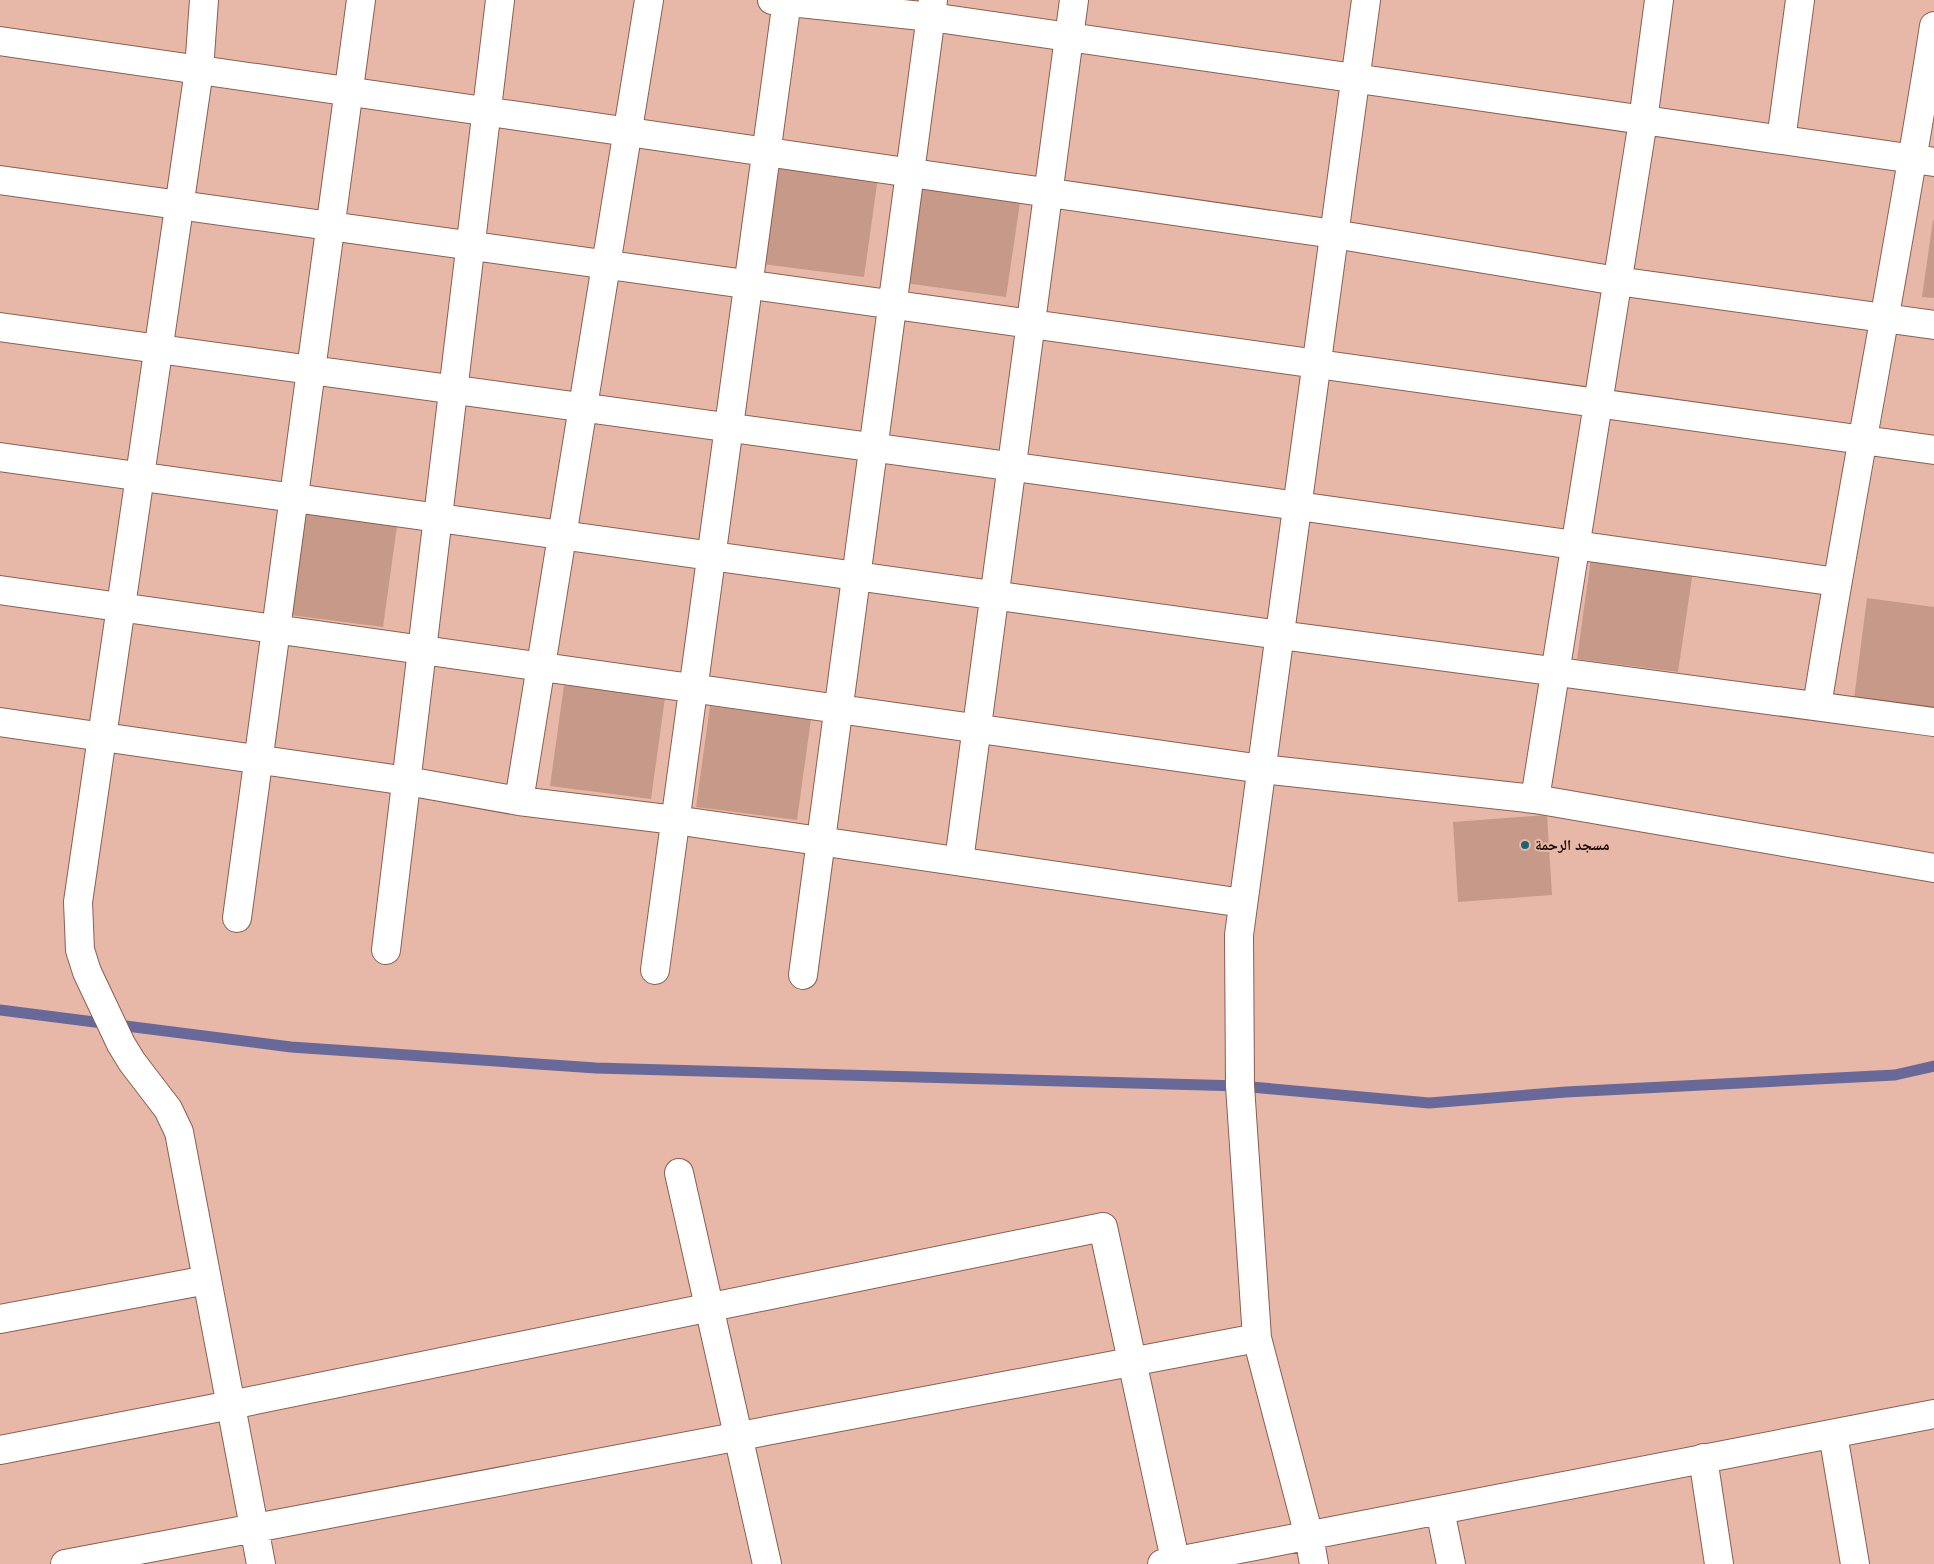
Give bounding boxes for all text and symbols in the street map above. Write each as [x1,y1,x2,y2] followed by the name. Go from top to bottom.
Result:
[1535,835,1610,854] place label: مسجد الرحمة
[1519,839,1531,851] marker: مسجد الرحمة

